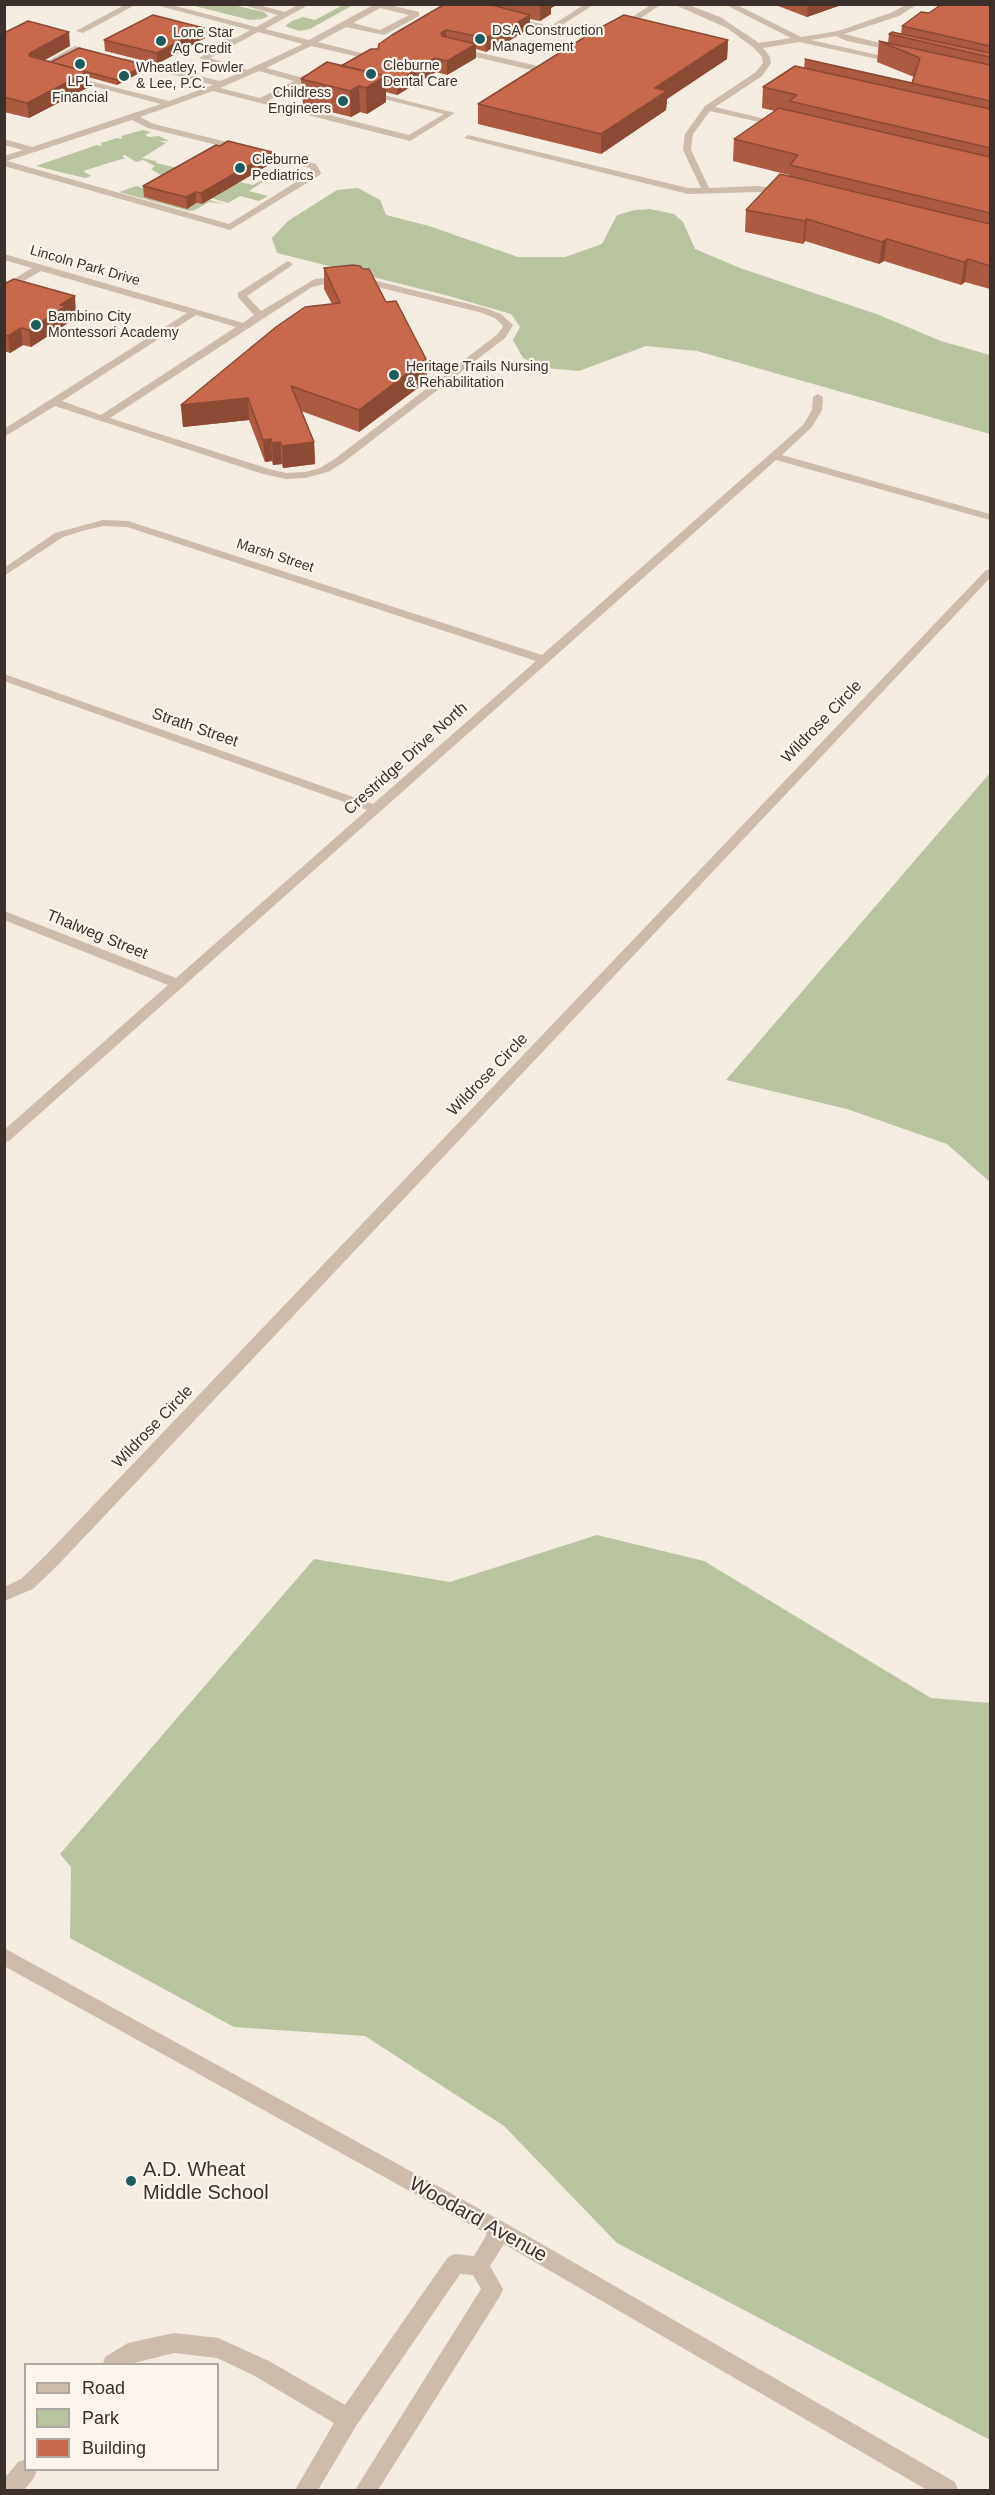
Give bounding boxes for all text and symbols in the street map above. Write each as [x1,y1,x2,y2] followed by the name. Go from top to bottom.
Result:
[492,23,603,56] place label: DSA Construction Management
[173,25,234,57] place label: Lone Star Ag Credit
[473,32,487,46] marker: DSA Construction Management
[154,34,168,48] marker: Lone Star Ag Credit
[73,57,87,71] marker: LPL Financial
[383,58,458,90] place label: Cleburne Dental Care
[136,60,243,92] place label: Wheatley, Fowler & Lee, P.C.
[364,67,378,81] marker: Cleburne Dental Care
[117,69,131,83] marker: Wheatley, Fowler & Lee, P.C.
[52,74,108,106] place label: LPL Financial
[268,85,331,118] place label: Childress Engineers
[336,94,350,108] marker: Childress Engineers
[252,152,313,184] place label: Cleburne Pediatrics
[233,161,247,175] marker: Cleburne Pediatrics
[28,242,142,290] street label: Lincoln Park Drive
[48,309,179,342] place label: Bambino City Montessori Academy
[29,318,43,332] marker: Bambino City Montessori Academy
[406,359,549,392] place label: Heritage Trails Nursing & Rehabilitation
[387,368,401,382] marker: Heritage Trails Nursing & Rehabilitation
[234,536,316,576] street label: Marsh Street
[778,677,866,767] street label: Wildrose Circle
[340,699,472,819] street label: Crestridge Drive North
[149,704,241,752] street label: Strath Street
[44,906,150,964] street label: Thalweg Street
[444,1030,532,1120] street label: Wildrose Circle
[109,1382,197,1472] street label: Wildrose Circle
[143,2158,269,2205] place label: A.D. Wheat Middle School
[405,2172,551,2268] street label: Woodard Avenue
[124,2174,138,2188] marker: A.D. Wheat Middle School
[24,2363,219,2471] legend
[82,2378,125,2398] text: Road
[82,2408,119,2428] text: Park
[82,2438,146,2458] text: Building

